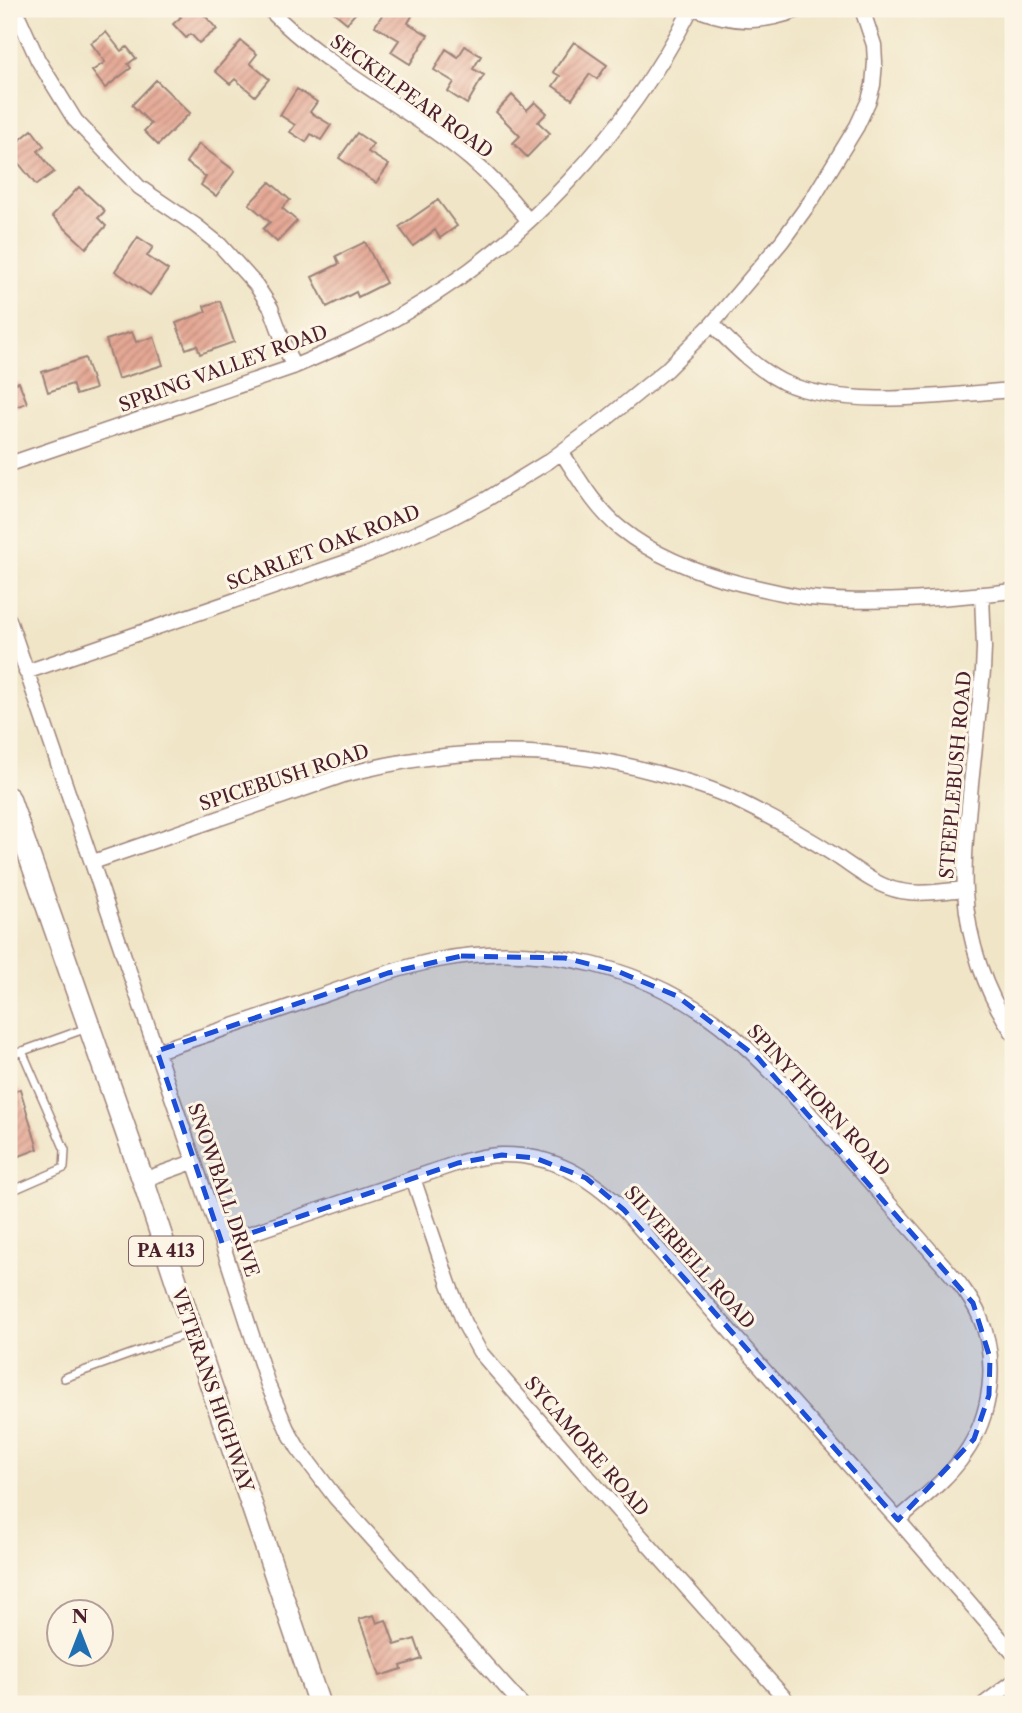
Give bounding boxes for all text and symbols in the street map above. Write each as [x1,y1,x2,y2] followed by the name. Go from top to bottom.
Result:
[326,30,498,163] street label: SECKELPEAR ROAD
[116,320,331,417] street label: SPRING VALLEY ROAD
[223,500,423,595] street label: SCARLET OAK ROAD
[935,670,976,880] street label: STEEPLEBUSH ROAD
[196,739,372,816] street label: SPICEBUSH ROAD
[742,1020,895,1181] street label: SPINYTHORN ROAD
[183,1100,264,1280] street label: SNOWBALL DRIVE
[619,1181,760,1333] street label: SILVERBELL ROAD
[129,1236,203,1266] road number: PA 413
[166,1284,258,1496] street label: VETERANS HIGHWAY
[520,1372,654,1521] street label: SYCAMORE ROAD
[46,1598,116,1668] north arrow
[72,1605,88,1628] text: N

